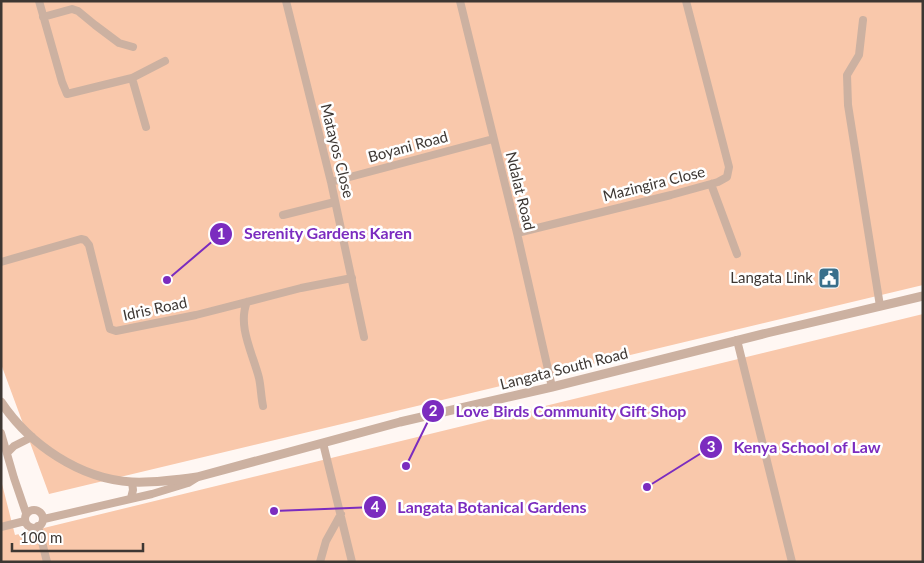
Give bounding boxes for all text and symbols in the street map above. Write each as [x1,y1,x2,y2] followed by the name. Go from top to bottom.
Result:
[318,102,358,200] street label: Matayos Close
[366,127,450,165] street label: Boyani Road
[503,150,539,232] street label: Ndalat Road
[601,162,707,204] street label: Mazingira Close
[209,218,422,249] callout: Serenity Gardens Karen
[244,223,412,242] text: Serenity Gardens Karen
[217,224,225,242] text: 1
[817,266,841,290] public building icon: Langata Link
[730,268,813,286] place label: Langata Link
[121,292,188,324] street label: Idris Road
[498,343,630,393] street label: Langata South Road
[420,395,697,426] callout: Love Birds Community Gift Shop
[429,401,438,419] text: 2
[456,401,686,420] text: Love Birds Community Gift Shop
[698,432,891,463] callout: Kenya School of Law
[707,437,715,455] text: 3
[733,437,881,456] text: Kenya School of Law
[362,492,596,523] callout: Langata Botanical Gardens
[371,497,380,515] text: 4
[397,497,587,516] text: Langata Botanical Gardens
[12,520,144,552] scale bar
[20,528,62,546] text: 100 m

